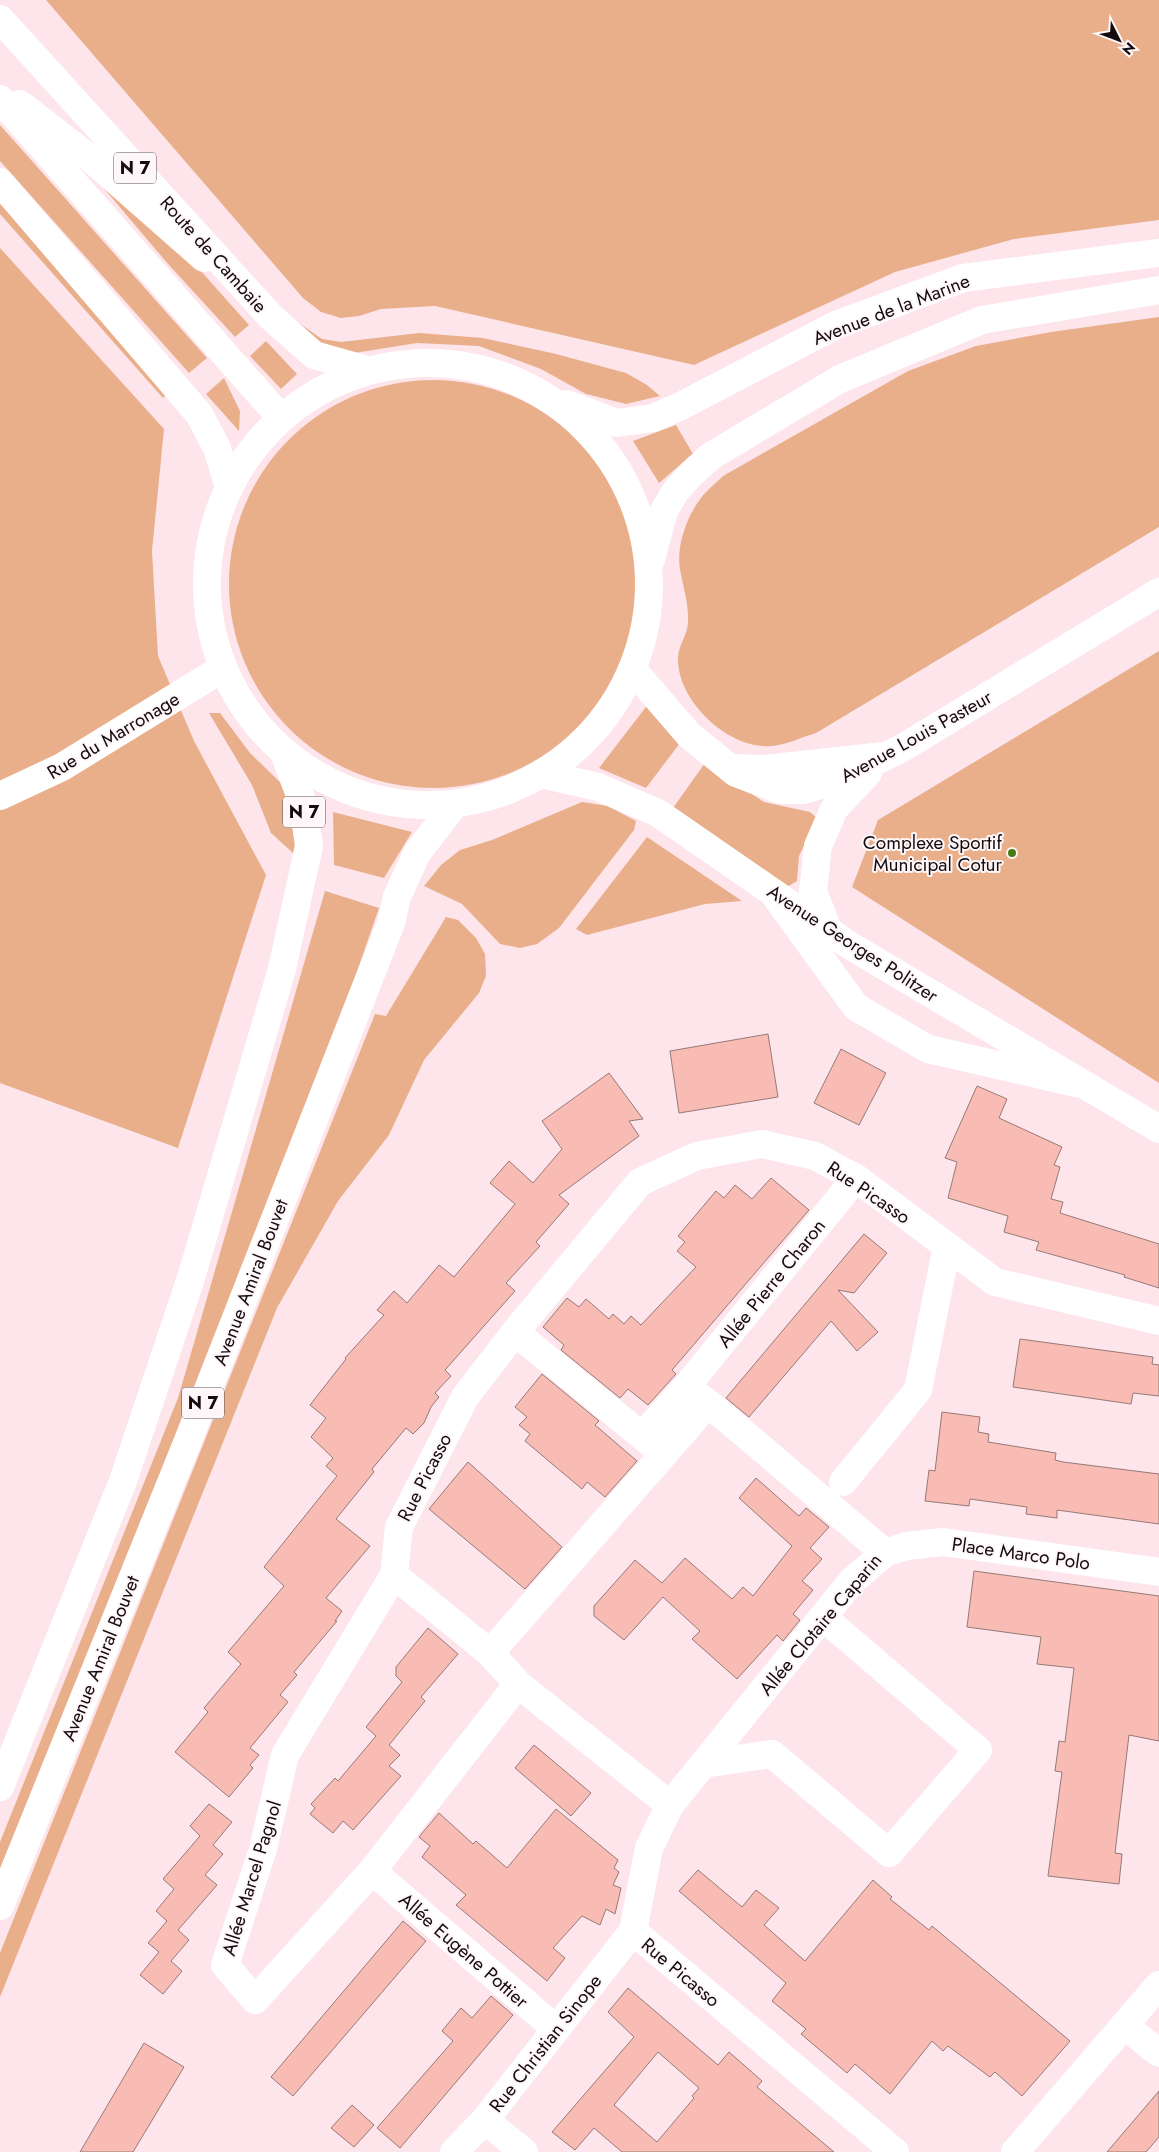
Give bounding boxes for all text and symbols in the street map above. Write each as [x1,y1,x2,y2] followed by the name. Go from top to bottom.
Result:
[1094,15,1144,65] north arrow
[1118,38,1140,60] text: N
[114,152,156,184] road number: N 7
[154,190,274,319] street label: Route de Cambaie
[809,267,974,352] street label: Avenue de la Marine
[836,683,997,789] street label: Avenue Louis Pasteur
[42,685,185,786] street label: Rue du Marronage
[283,796,325,828] road number: N 7
[863,829,1003,878] place label: Complexe Sportif Municipal Cotur
[1006,847,1018,859] marker: Complexe Sportif Municipal Cotur
[762,878,944,1009] street label: Avenue Georges Politzer
[822,1155,916,1230] street label: Rue Picasso
[206,1195,295,1369] street label: Avenue Amiral Bouvet
[711,1213,832,1353] street label: Allée Pierre Charon
[182,1388,224,1419] road number: N 7
[391,1429,458,1526] street label: Rue Picasso
[950,1530,1092,1577] street label: Place Marco Polo
[753,1547,888,1701] street label: Allée Clotaire Caparin
[55,1571,146,1745] street label: Avenue Amiral Bouvet
[215,1797,288,1959] street label: Allée Marcel Pagnol
[393,1887,535,2015] street label: Allée Eugène Pottier
[635,1931,726,2013] street label: Rue Picasso
[483,1968,608,2118] street label: Rue Christian Sinope

